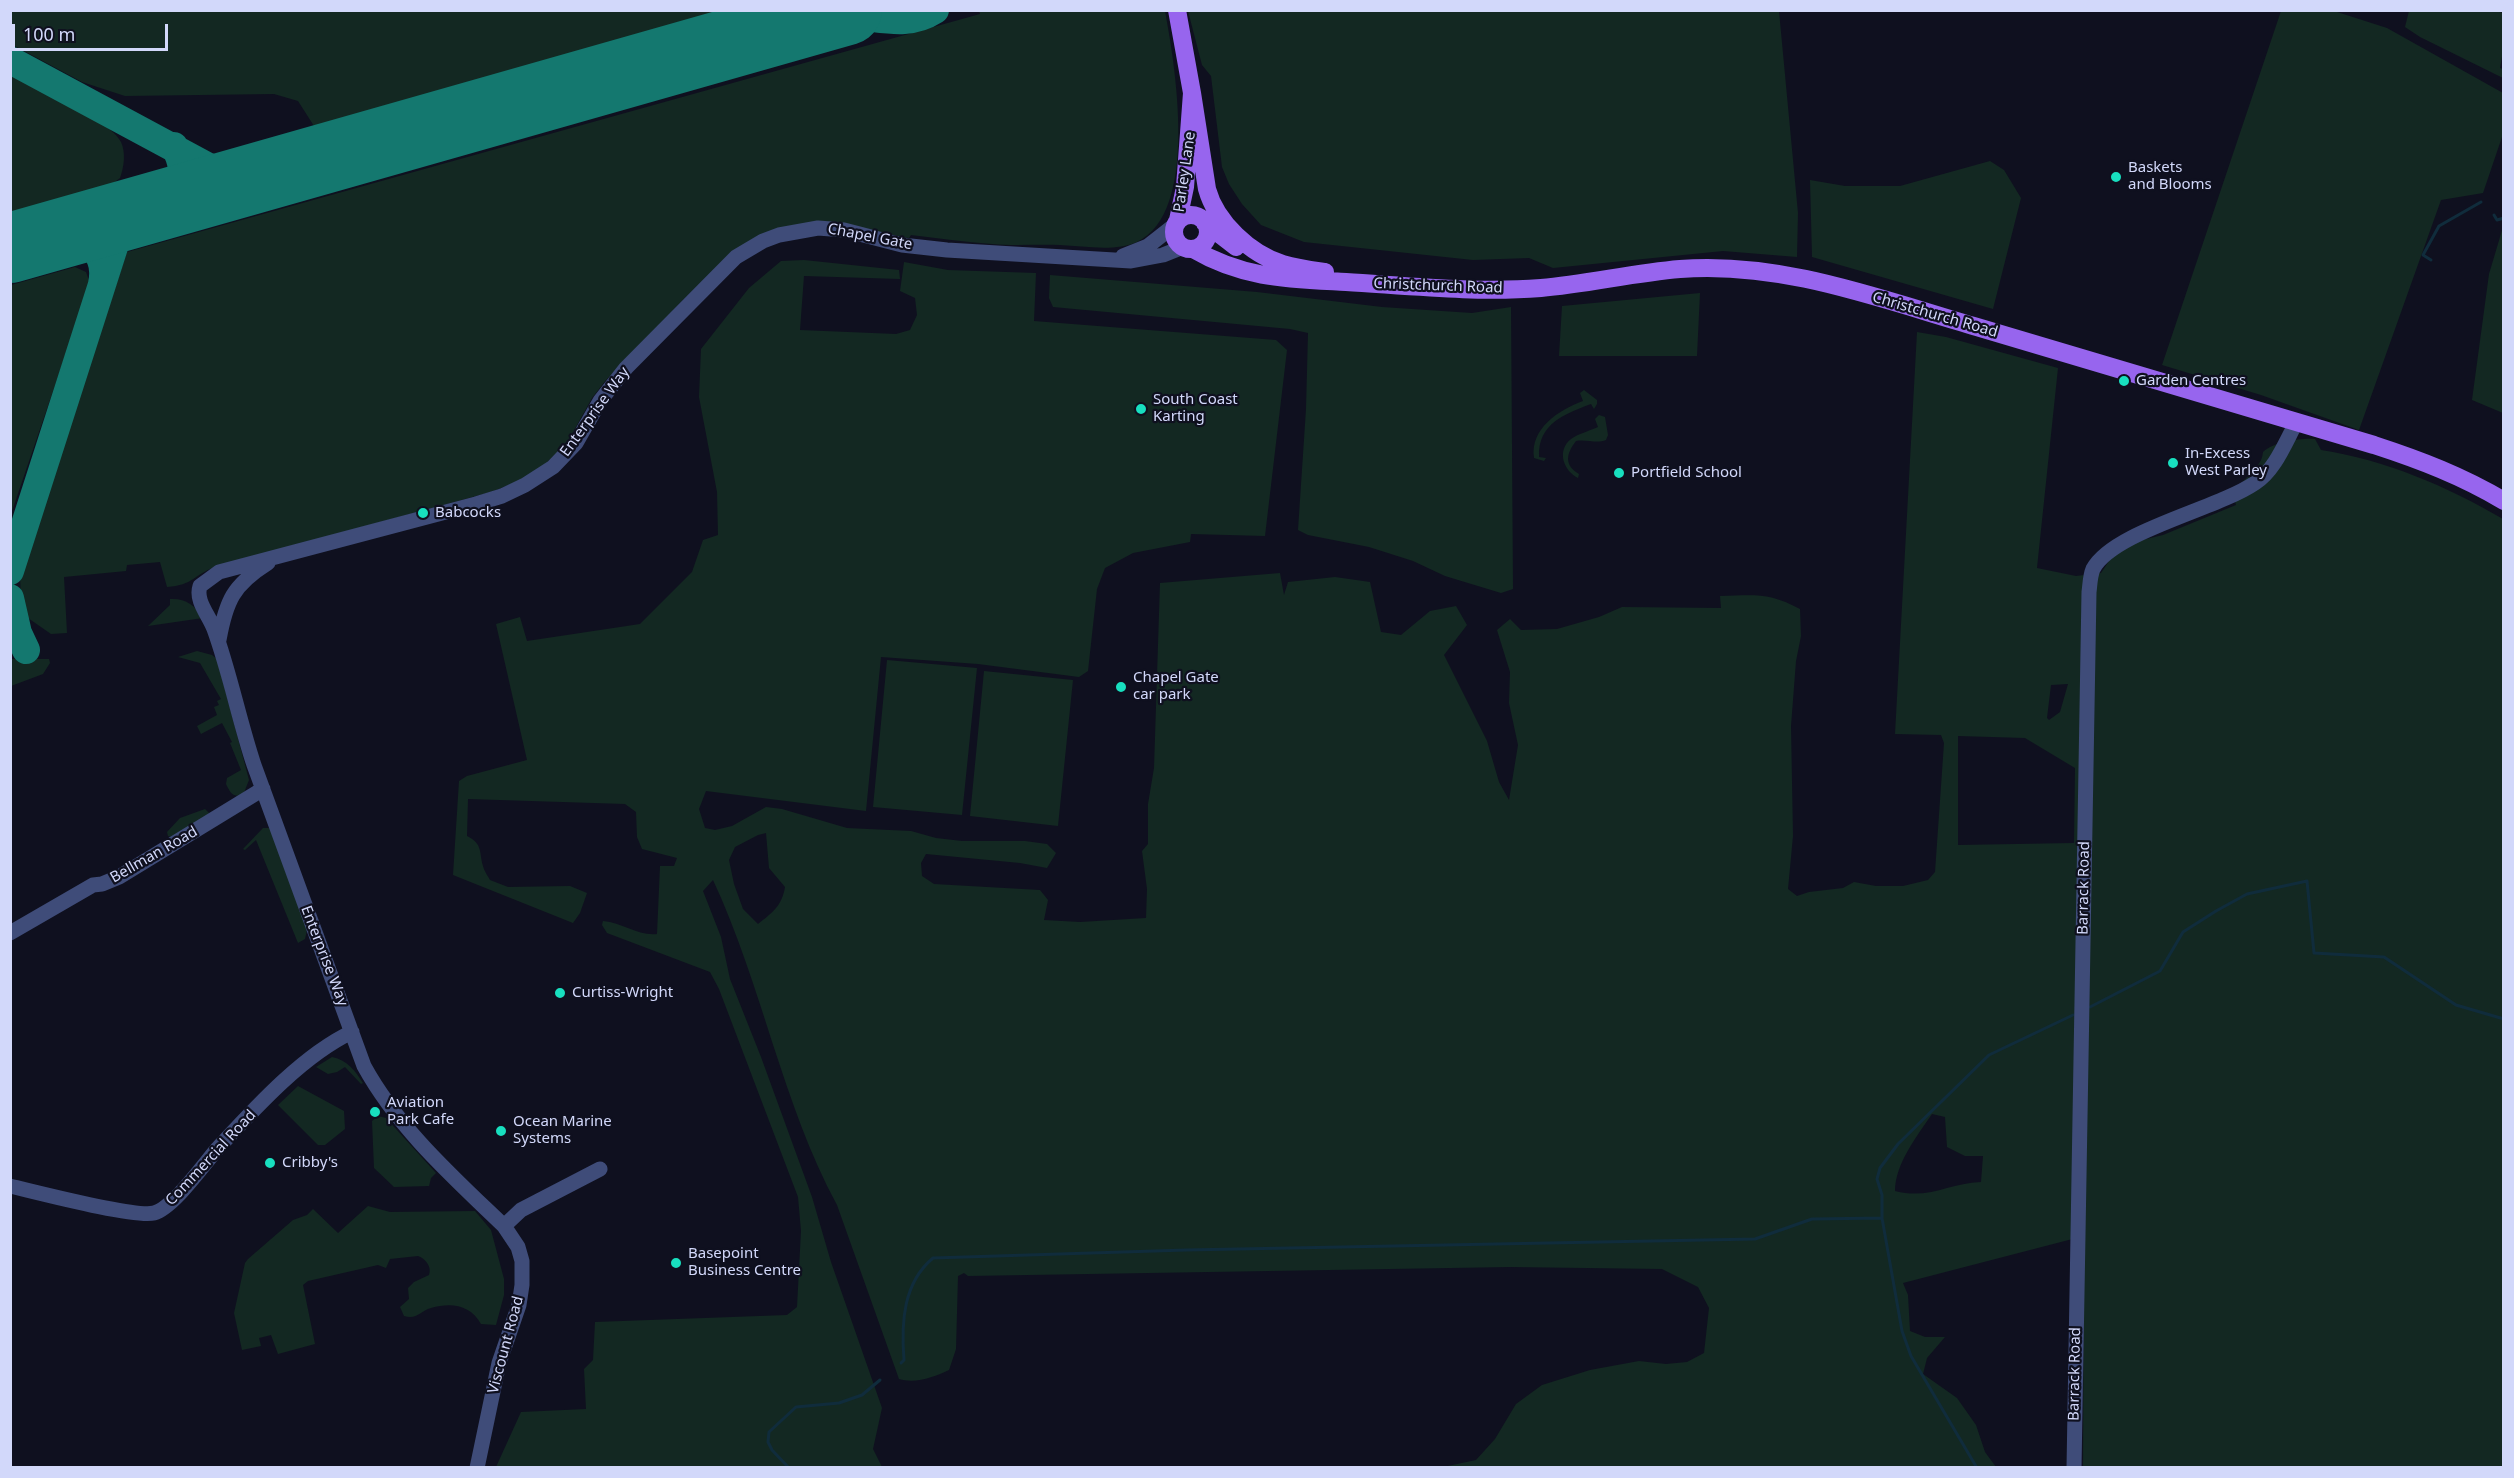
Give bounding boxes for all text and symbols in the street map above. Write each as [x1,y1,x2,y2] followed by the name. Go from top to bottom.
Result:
[15,12,171,50] scale bar
[23,22,75,46] text: 100 m
[1170,131,1200,213] street label: Parley Lane
[2128,159,2212,194] place label: Baskets and Blooms
[2109,170,2123,184] marker: Baskets and Blooms
[826,220,914,254] street label: Chapel Gate
[1373,275,1503,297] street label: Christchurch Road
[1870,289,2000,341] street label: Christchurch Road
[556,364,634,460] street label: Enterprise Way
[2136,372,2246,390] place label: Garden Centres
[2117,374,2131,388] marker: Garden Centres
[1153,391,1238,426] place label: South Coast Karting
[1134,402,1148,416] marker: South Coast Karting
[2185,445,2267,480] place label: In-Excess West Parley
[2166,456,2180,470] marker: In-Excess West Parley
[1631,464,1742,482] place label: Portfield School
[1612,466,1626,480] marker: Portfield School
[435,504,501,522] place label: Babcocks
[416,506,430,520] marker: Babcocks
[1133,669,1219,704] place label: Chapel Gate car park
[1114,680,1128,694] marker: Chapel Gate car park
[107,823,201,887] street label: Bellman Road
[2074,841,2094,935] street label: Barrack Road
[297,903,351,1009] street label: Enterprise Way
[572,984,673,1002] place label: Curtiss-Wright
[553,986,567,1000] marker: Curtiss-Wright
[387,1094,454,1129] place label: Aviation Park Cafe
[368,1105,382,1119] marker: Aviation Park Cafe
[162,1106,260,1210] street label: Commercial Road
[513,1113,612,1148] place label: Ocean Marine Systems
[494,1124,508,1138] marker: Ocean Marine Systems
[282,1154,338,1172] place label: Cribby's
[263,1156,277,1170] marker: Cribby's
[688,1245,801,1280] place label: Basepoint Business Centre
[669,1256,683,1270] marker: Basepoint Business Centre
[484,1294,528,1396] street label: Viscount Road
[2065,1327,2085,1421] street label: Barrack Road

